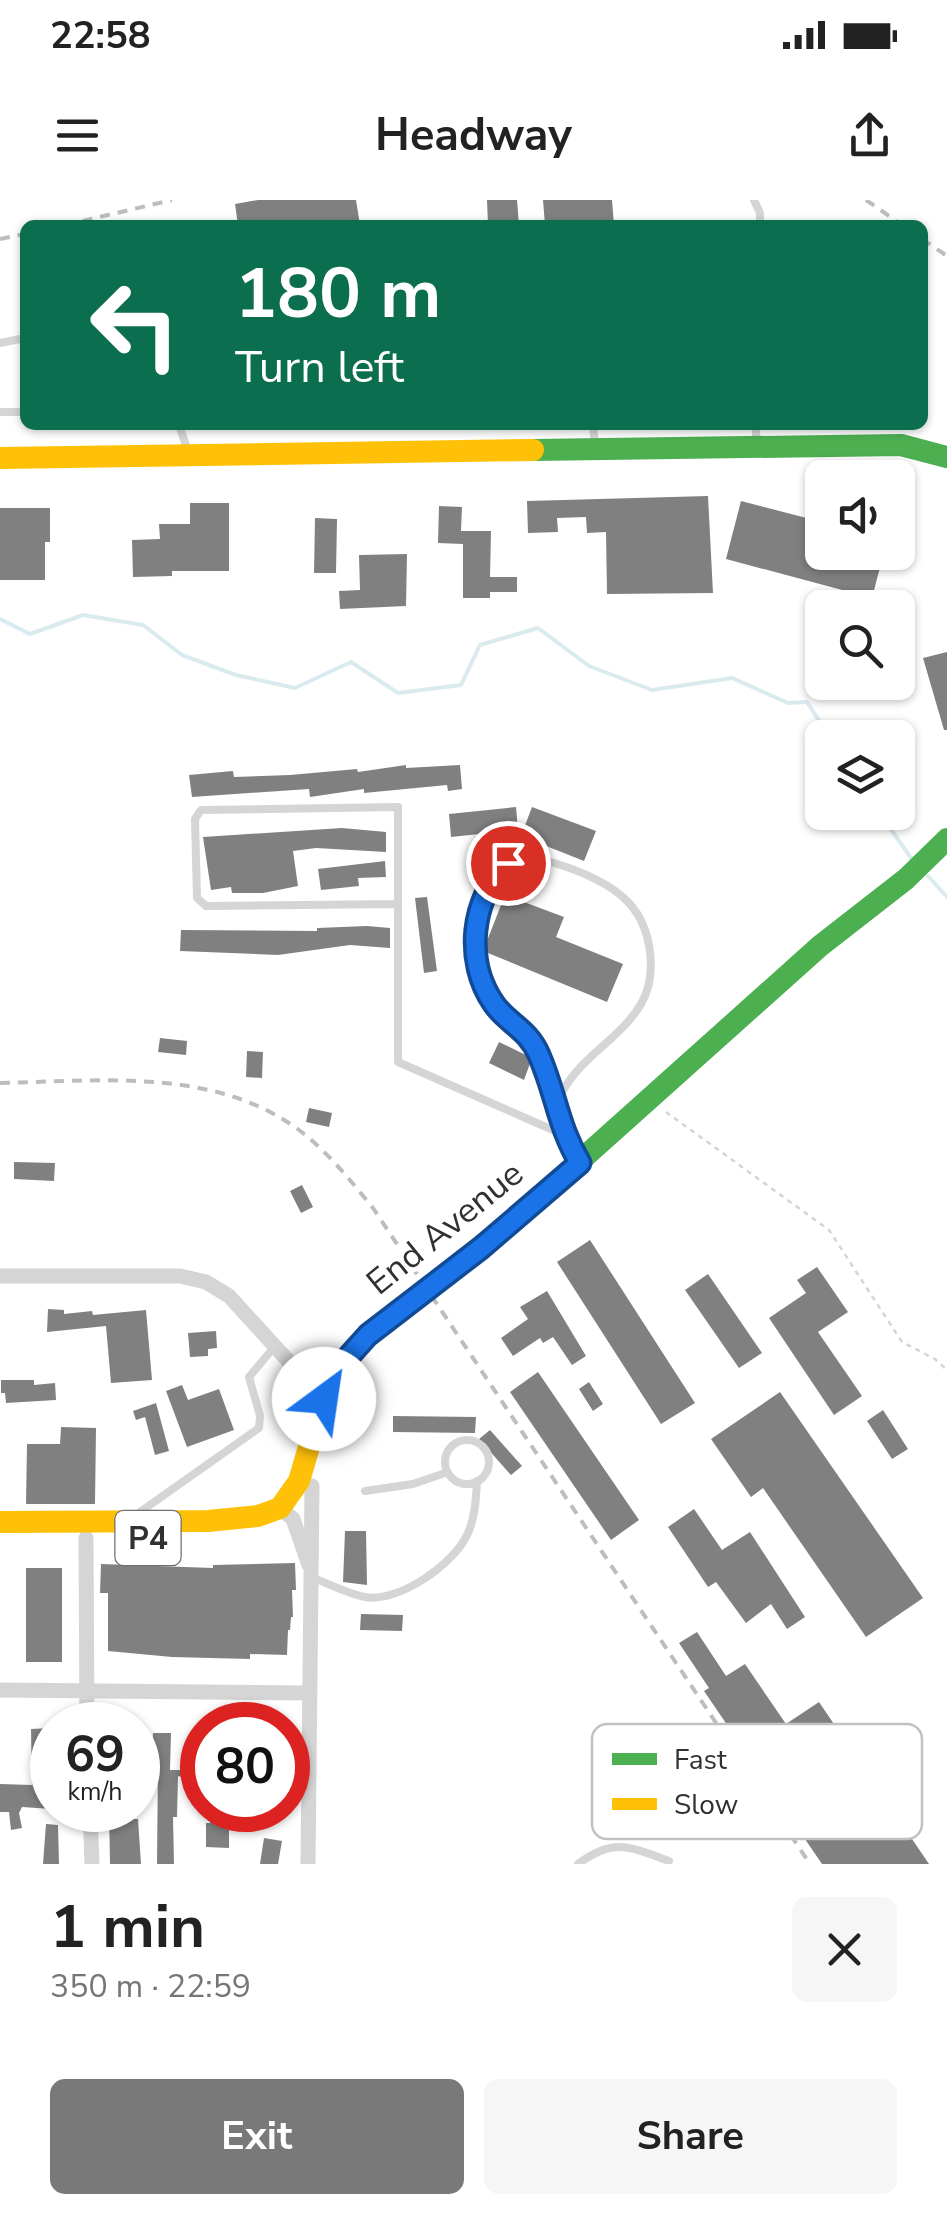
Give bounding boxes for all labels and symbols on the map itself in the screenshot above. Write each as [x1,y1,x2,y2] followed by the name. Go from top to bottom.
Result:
[466,821,551,906] pin
[357,1150,533,1306] street label: End Avenue
[272,1347,376,1451] position arrow
[116,1511,180,1565] road number: P4
[180,1702,310,1832] speed limit sign: 80
[592,1724,922,1839] legend
[674,1741,727,1779] text: Fast
[674,1786,738,1824] text: Slow

